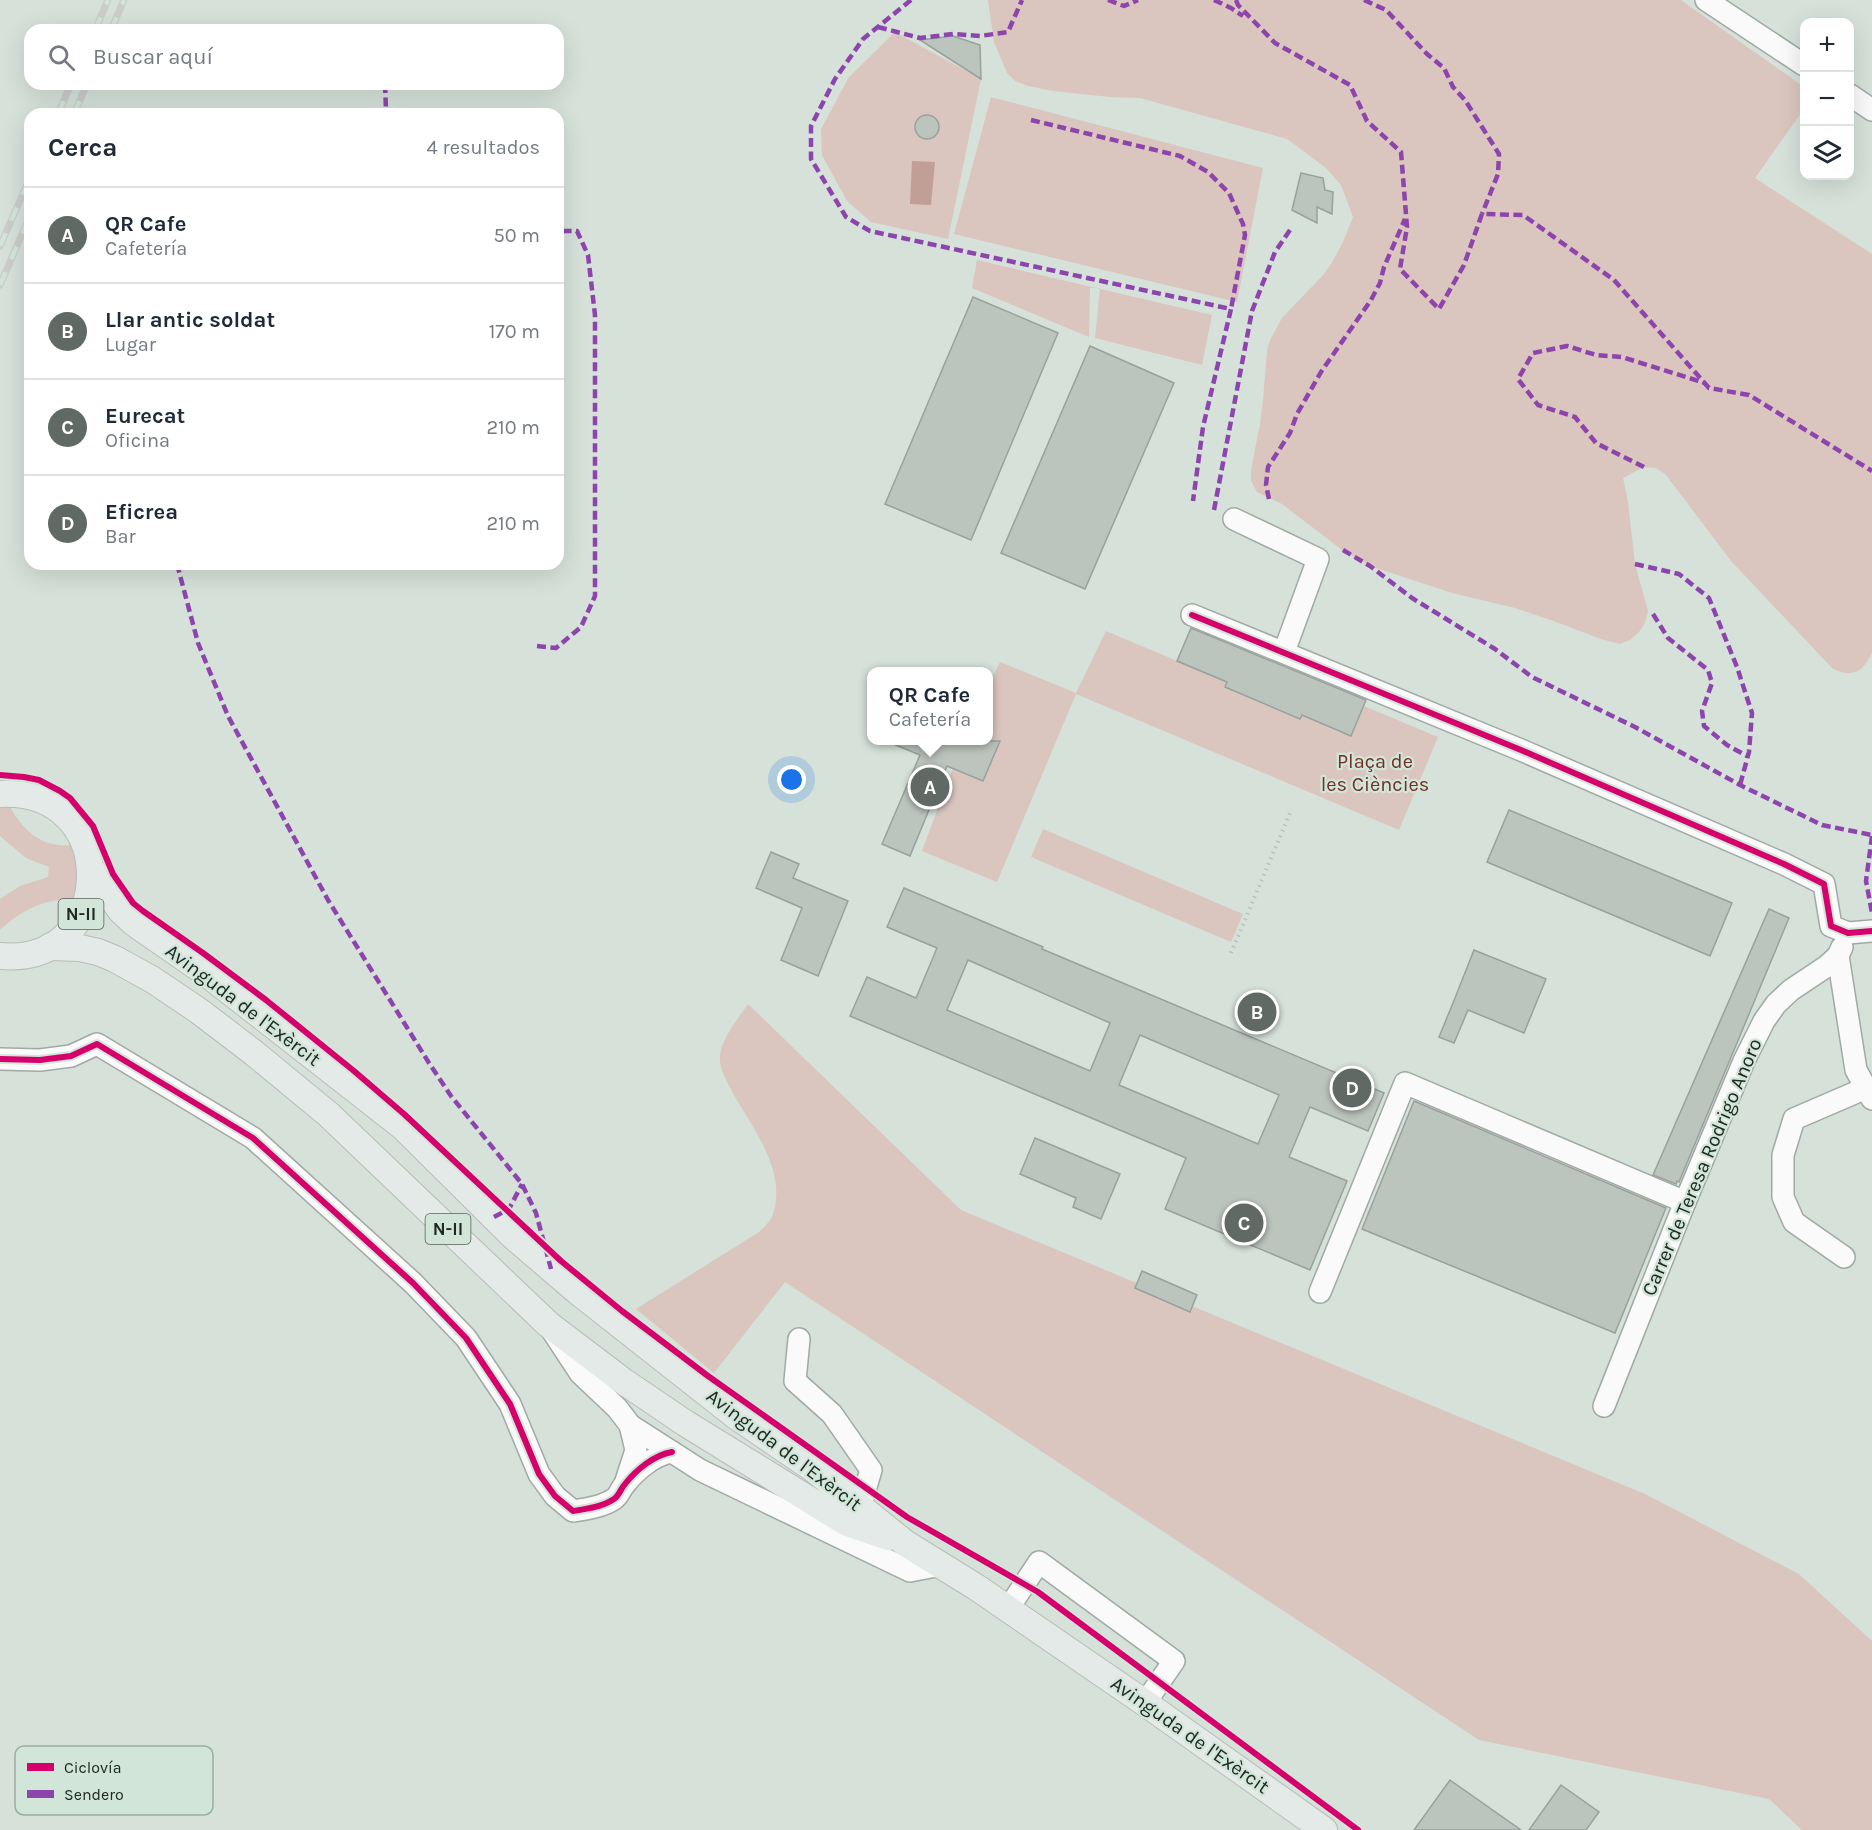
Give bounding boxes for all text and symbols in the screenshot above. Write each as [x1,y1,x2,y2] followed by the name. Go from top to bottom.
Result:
[1800,18,1854,180] map controls
[1800,18,1854,72] button: +
[24,24,564,90] search box
[45,41,78,74] icon: search
[93,44,213,70] text: Buscar aquí
[1800,72,1854,126] button: −
[1800,126,1854,180] button: layers
[48,132,117,163] text: Cerca
[427,136,540,159] text: 4 resultados
[105,211,186,237] text: QR Cafe
[61,224,74,247] text: A
[493,224,540,247] text: 50 m
[105,237,187,260] text: Cafetería
[105,307,275,333] text: Llar antic soldat
[61,320,74,343] text: B
[489,320,540,343] text: 170 m
[105,333,156,356] text: Lugar
[105,403,185,429] text: Eurecat
[61,416,74,439] text: C
[486,416,540,439] text: 210 m
[105,429,170,452] text: Oficina
[105,499,178,525] text: Eficrea
[61,512,74,535] text: D
[486,512,540,535] text: 210 m
[105,525,136,548] text: Bar
[867,667,993,745] popup
[889,682,970,708] text: QR Cafe
[889,708,971,731] text: Cafetería
[1321,750,1429,796] park label: Plaça de les Ciències
[910,764,950,810] pin: A
[777,765,806,794] your location
[58,899,104,929] road number: N-II
[161,939,325,1071] street label: Avinguda de l'Exèrcit
[1238,990,1276,1034] pin: B
[1637,1035,1767,1299] street label: Carrer de Teresa Rodrigo Anoro
[1332,1066,1372,1110] pin: D
[1224,1200,1264,1246] pin: C
[426,1214,470,1244] road number: N-II
[702,1384,866,1516] street label: Avinguda de l'Exèrcit
[1106,1672,1274,1799] street label: Avinguda de l'Exèrcit
[15,1746,213,1815] legend
[64,1758,122,1777] text: Ciclovía
[64,1785,124,1804] text: Sendero

